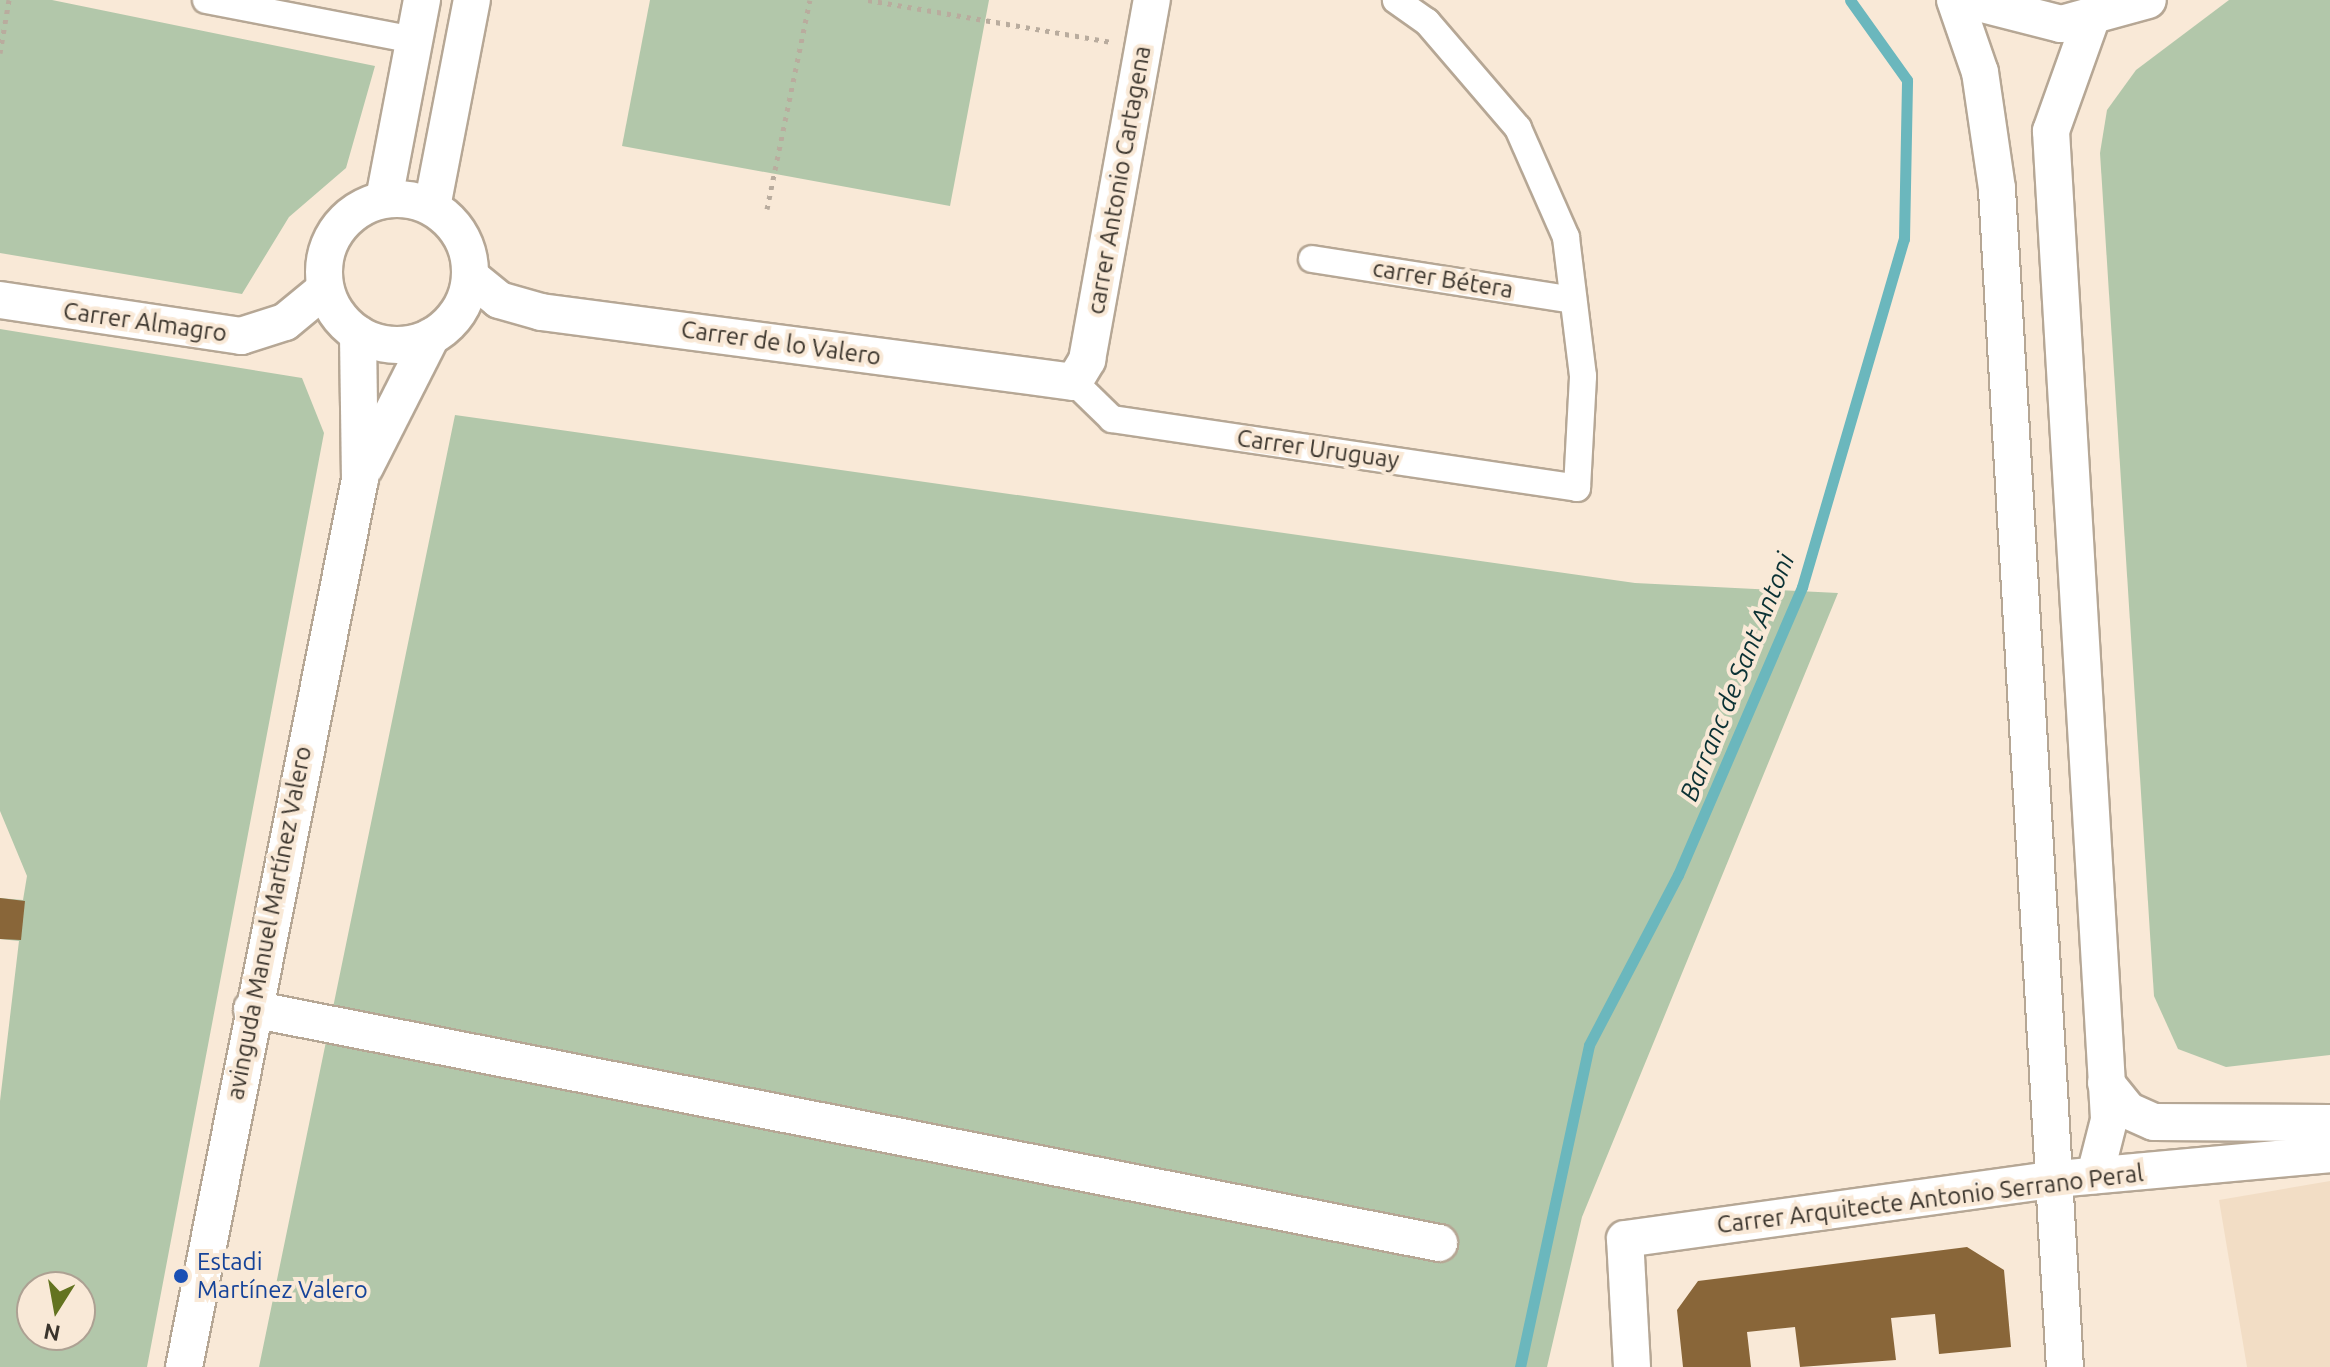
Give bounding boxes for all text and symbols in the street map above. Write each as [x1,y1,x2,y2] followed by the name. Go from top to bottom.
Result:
[1081,43,1157,317] street label: carrer Antonio Cartagena
[1371,254,1515,304] street label: carrer Bétera
[61,296,229,348] street label: Carrer Almagro
[679,315,883,371] street label: Carrer de lo Valero
[1235,423,1401,475] street label: Carrer Uruguay
[1673,549,1801,805] water label: Barranc de Sant Antoni
[221,744,317,1102] street label: avinguda Manuel Martínez Valero
[1715,1159,2145,1239] street label: Carrer Arquitecte Antonio Serrano Peral
[197,1248,368,1304] place label: Estadi Martínez Valero
[172,1267,190,1285] marker: Estadi Martínez Valero
[16,1271,96,1351] north arrow
[41,1319,62,1347] text: N

